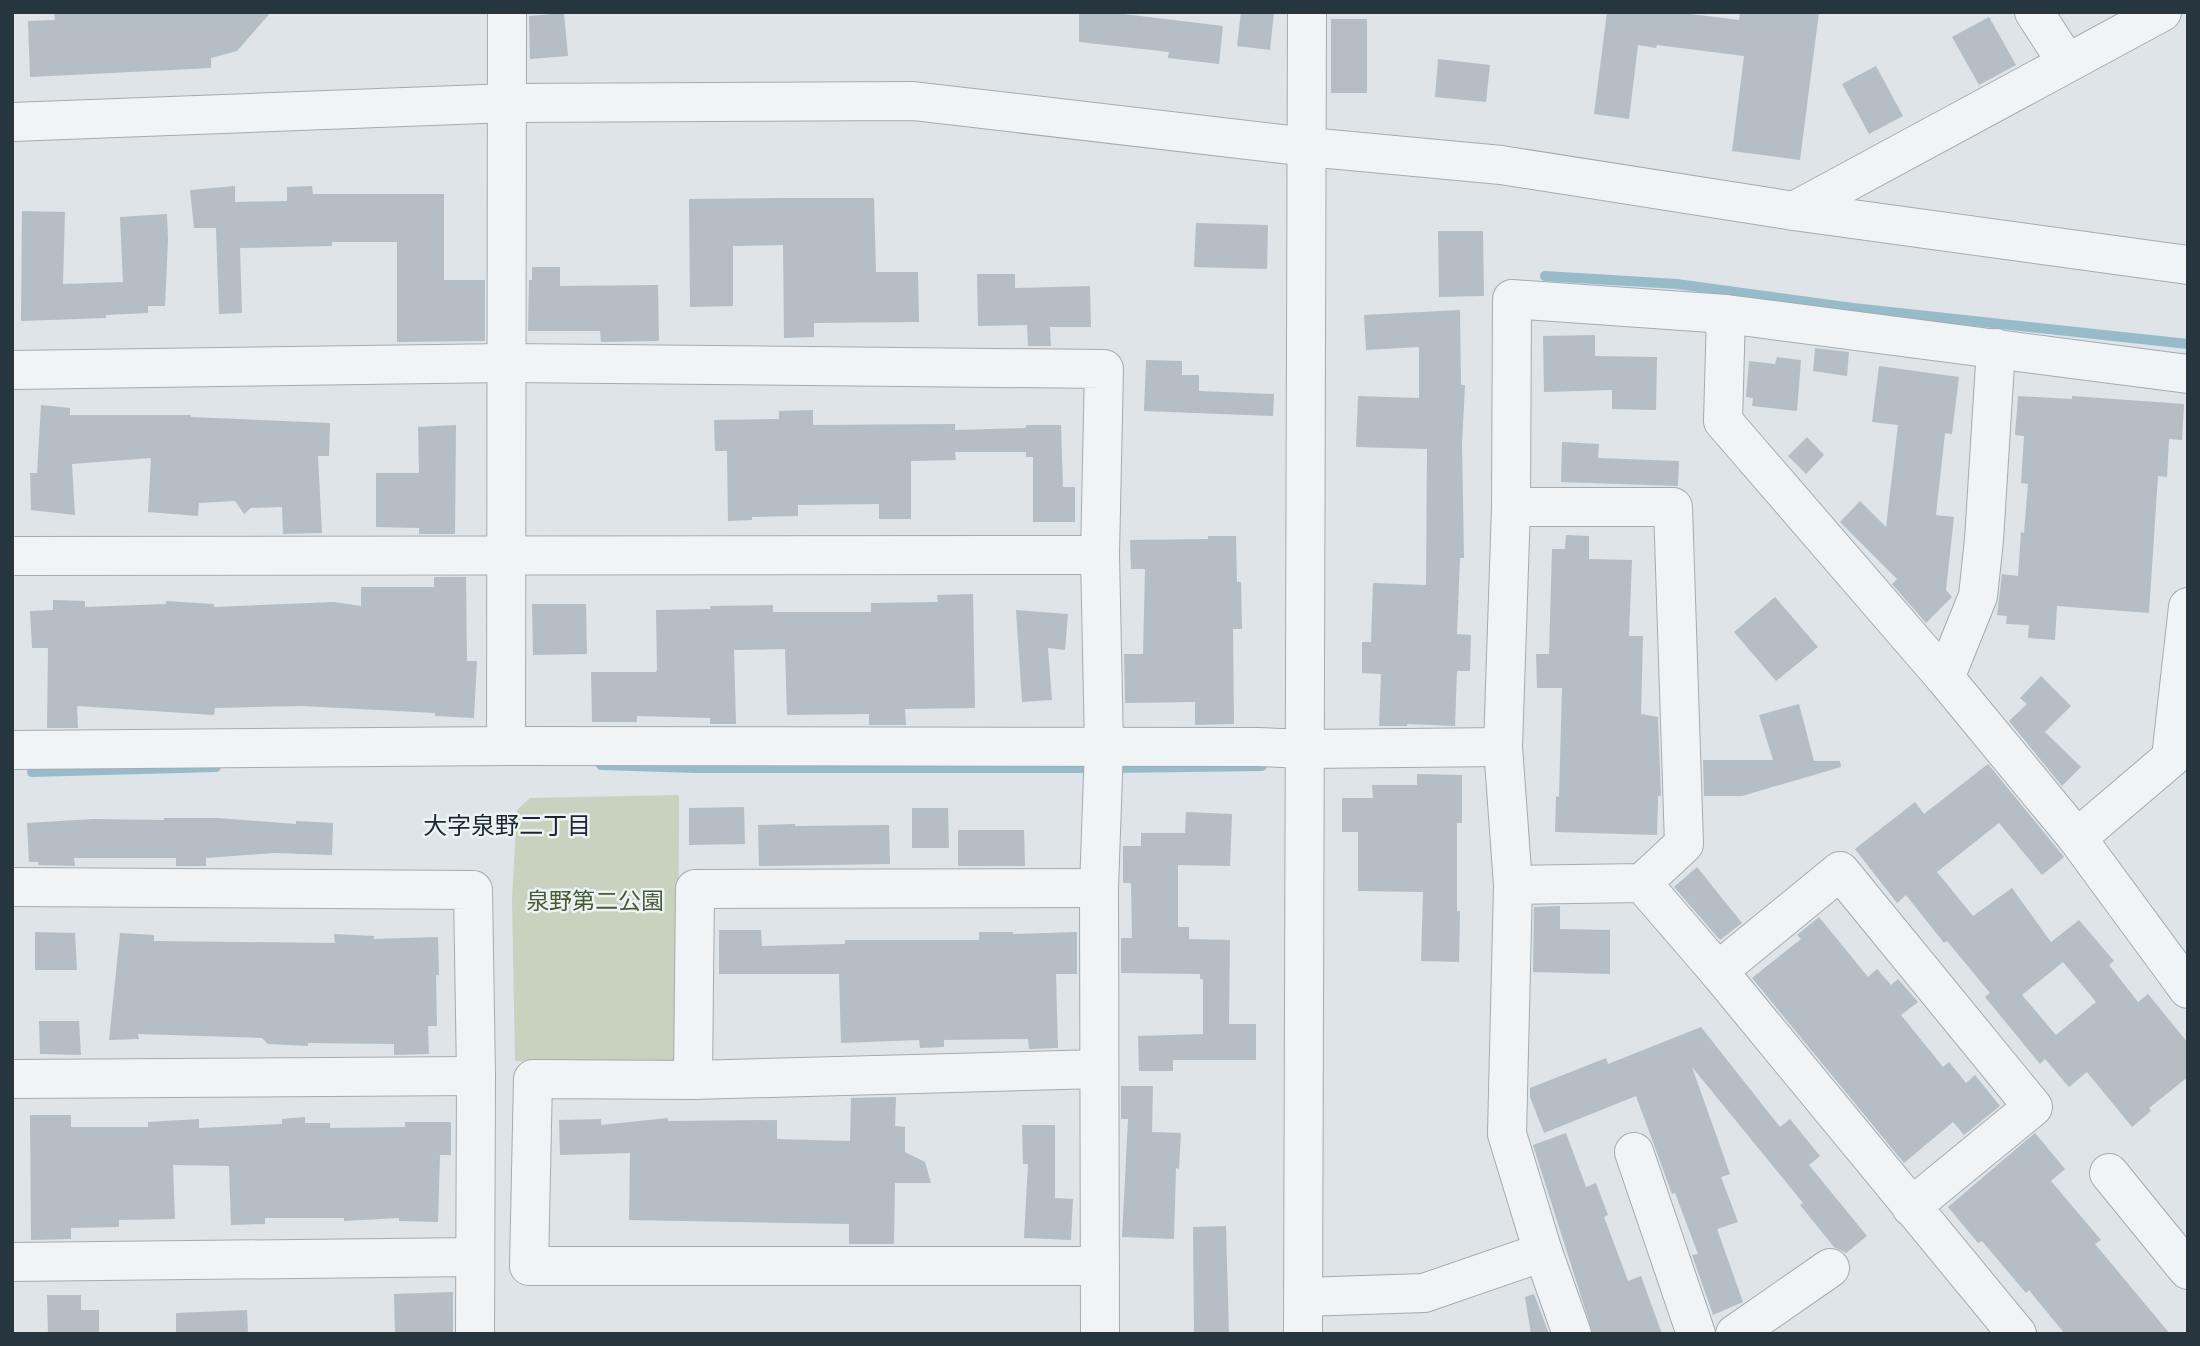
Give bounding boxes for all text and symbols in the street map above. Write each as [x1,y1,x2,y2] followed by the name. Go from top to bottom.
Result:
[423,810,591,840] district label: 大字泉野二丁目
[526,886,664,915] park label: 泉野第二公園

